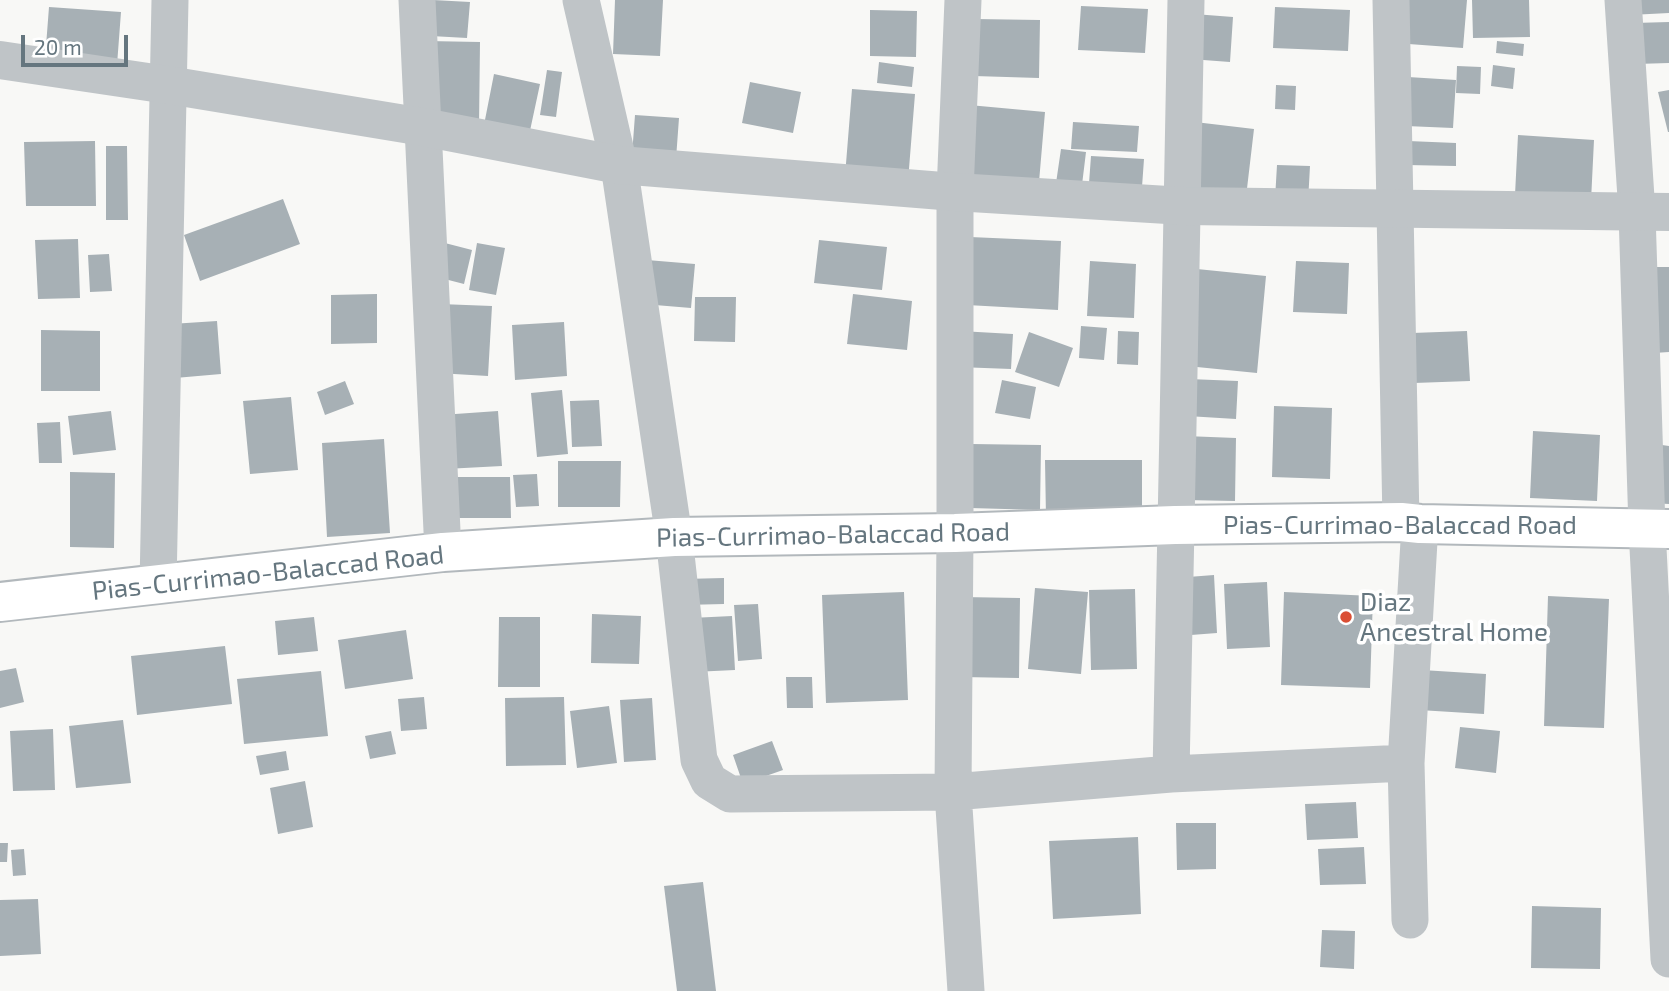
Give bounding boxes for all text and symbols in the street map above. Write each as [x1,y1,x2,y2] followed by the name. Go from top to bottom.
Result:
[24,21,131,65] scale bar
[34,34,82,59] text: 20 m
[1223,509,1577,541] street label: Pias-Currimao-Balaccad Road
[656,516,1010,554] street label: Pias-Currimao-Balaccad Road
[90,539,446,607] street label: Pias-Currimao-Balaccad Road
[1360,586,1548,648] place label: Diaz Ancestral Home
[1338,609,1354,625] marker: Diaz Ancestral Home

